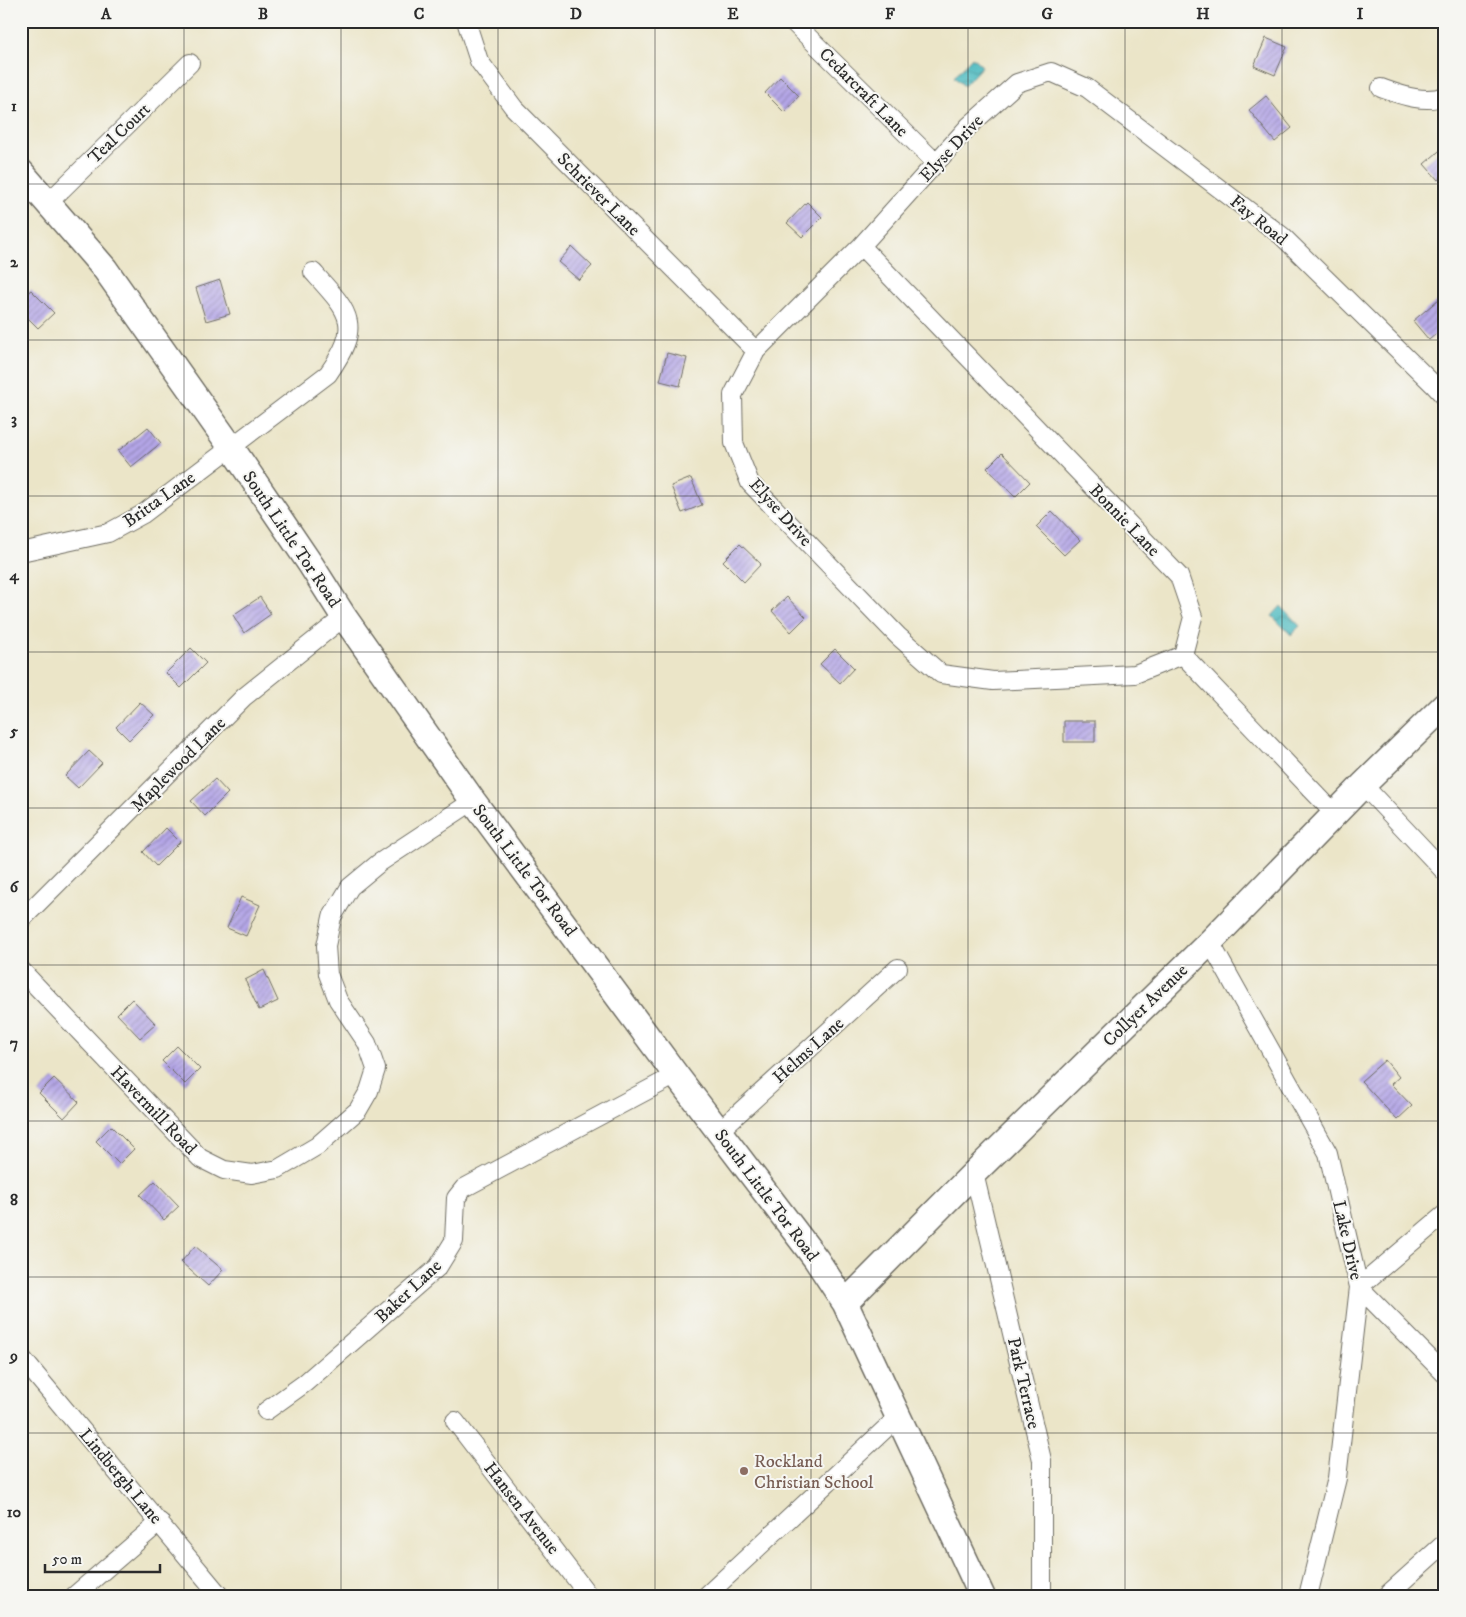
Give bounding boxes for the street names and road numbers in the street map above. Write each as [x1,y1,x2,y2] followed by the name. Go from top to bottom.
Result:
[814,43,913,142] street label: Cedarcraft Lane
[84,99,156,169] street label: Teal Court
[915,111,988,187] street label: Elyse Drive
[552,148,645,241] street label: Schriever Lane
[1225,191,1292,251] street label: Fay Road
[119,467,200,533] street label: Britta Lane
[237,467,345,612] street label: South Little Tor Road
[744,474,816,551] street label: Elyse Drive
[1084,480,1164,562] street label: Bonnie Lane
[127,713,231,817] street label: Maplewood Lane
[467,800,581,941] street label: South Little Tor Road
[1099,960,1193,1052] street label: Collyer Avenue
[768,1013,849,1089] street label: Helms Lane
[105,1062,201,1160] street label: Havermill Road
[709,1125,823,1266] street label: South Little Tor Road
[1327,1198,1367,1282] street label: Lake Drive
[371,1255,447,1328] street label: Baker Lane
[1002,1335,1044,1431] street label: Park Terrace
[74,1424,167,1529] street label: Lindbergh Lane
[478,1458,564,1559] street label: Hansen Avenue

